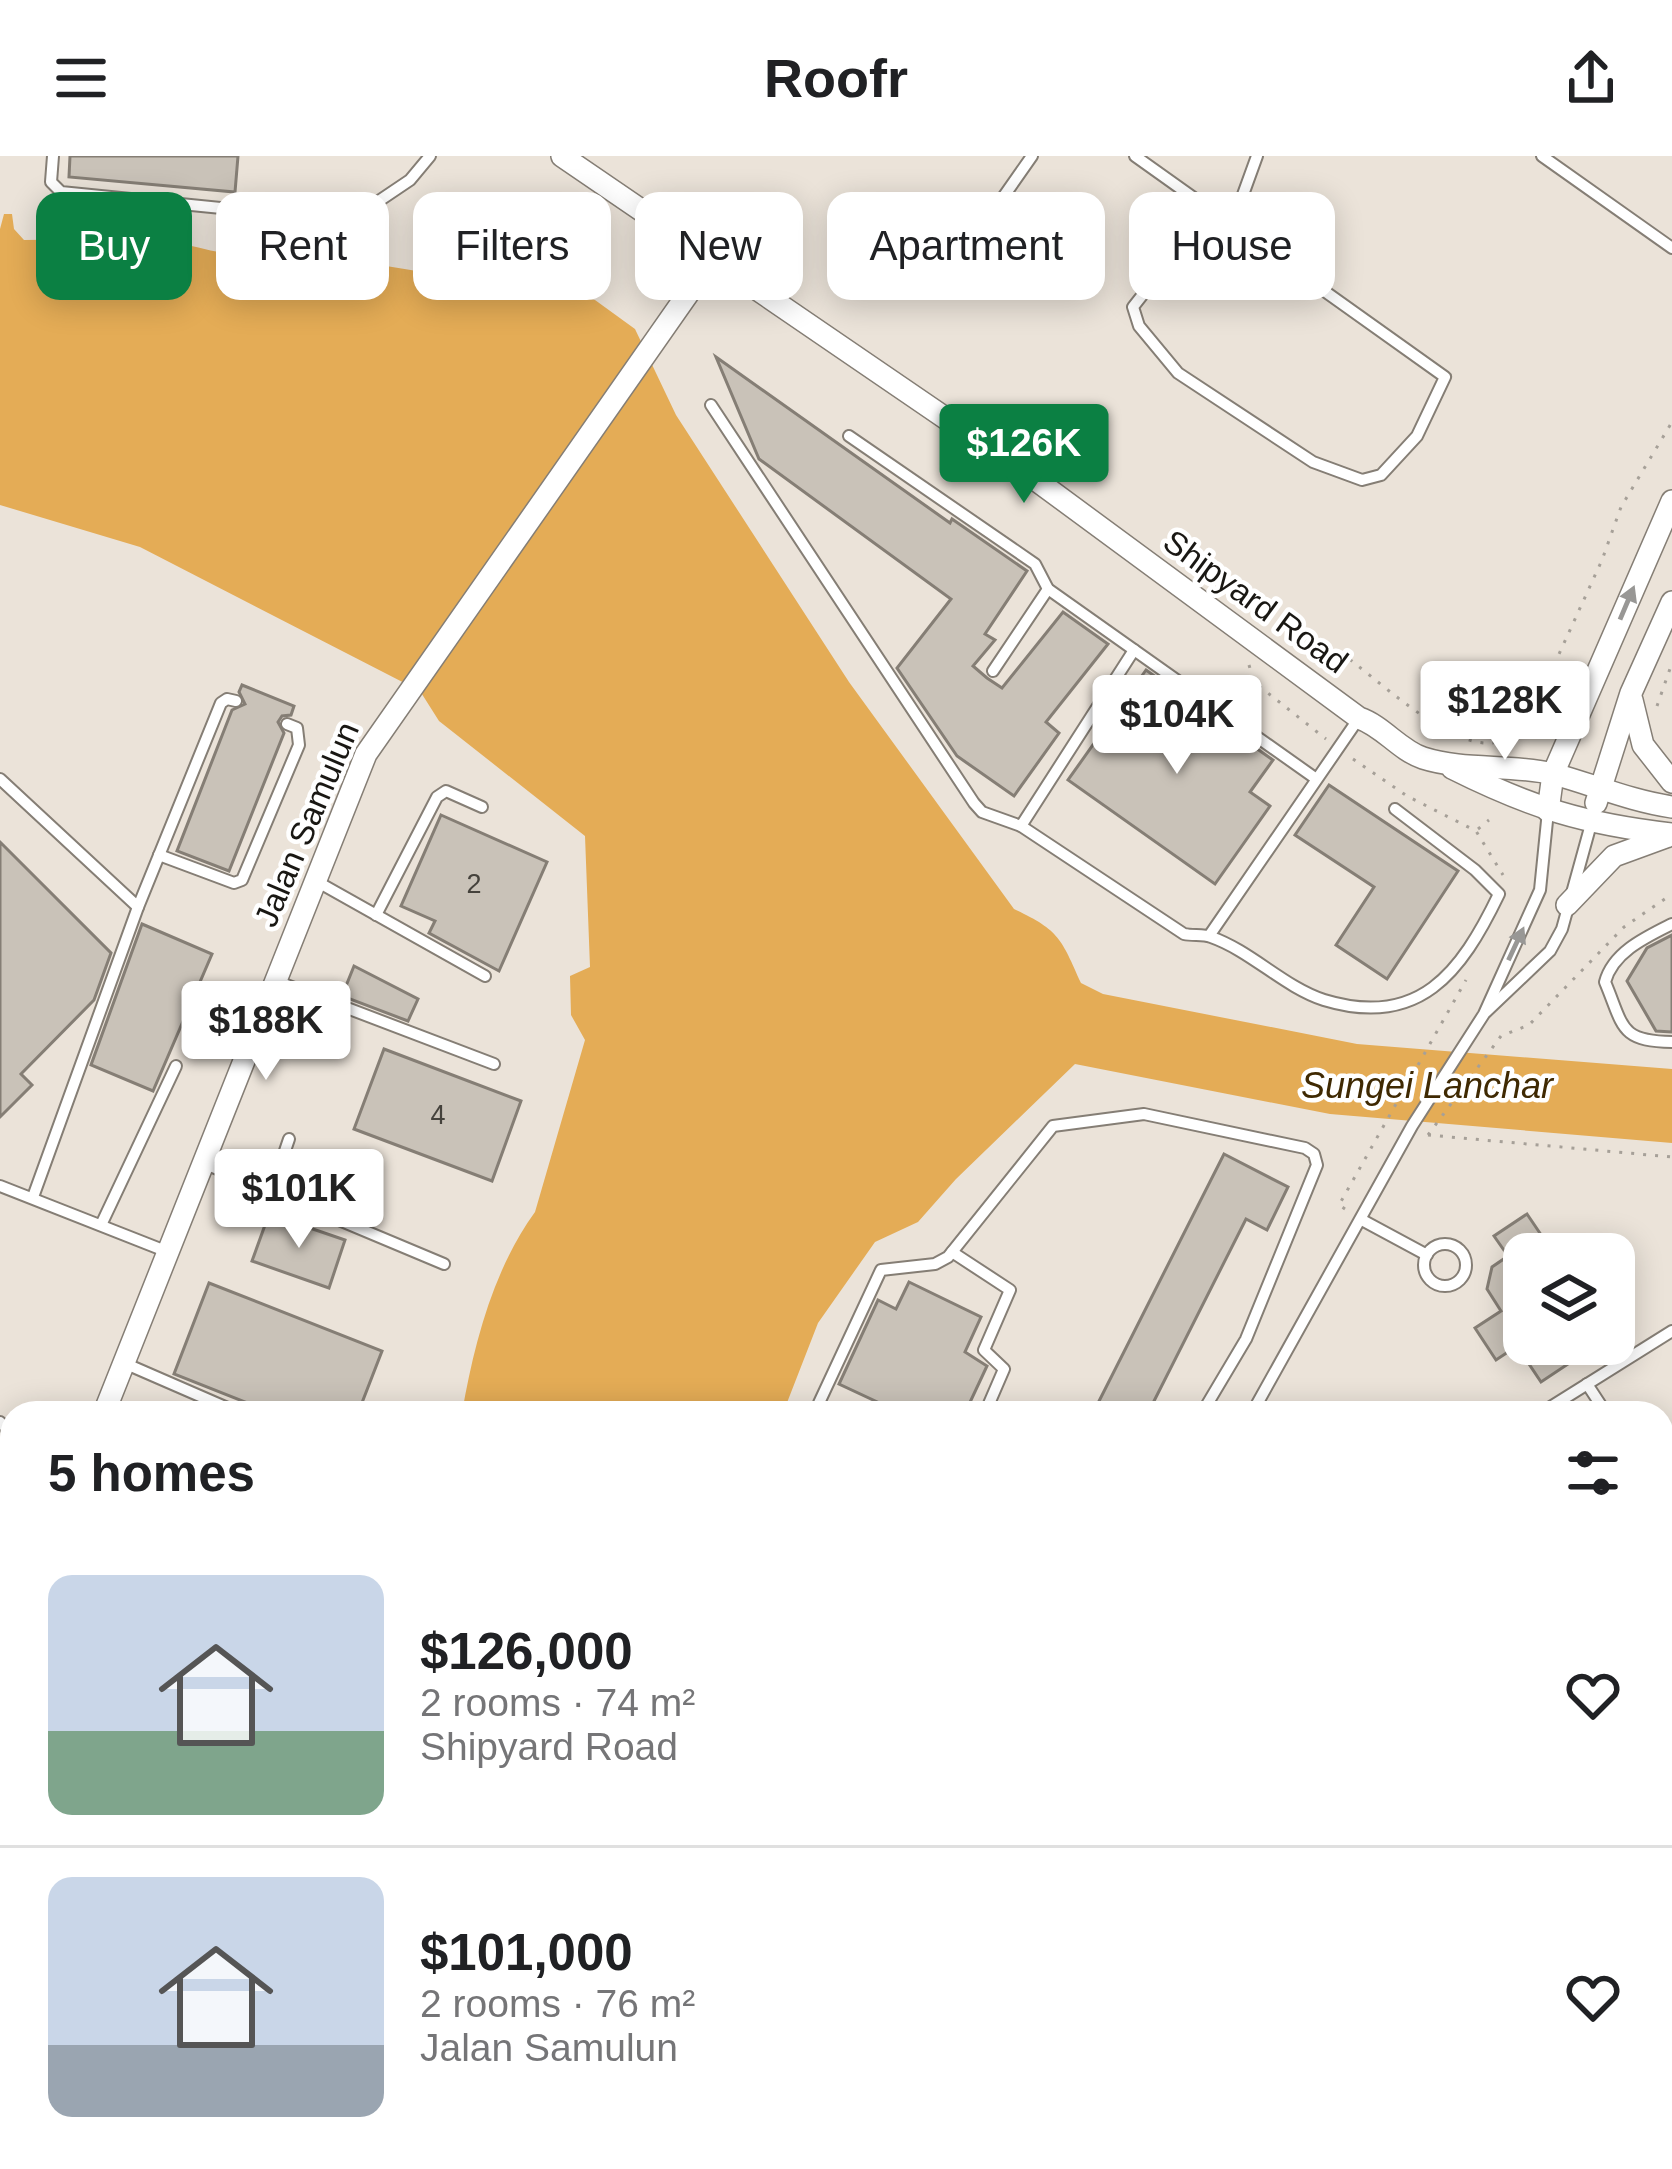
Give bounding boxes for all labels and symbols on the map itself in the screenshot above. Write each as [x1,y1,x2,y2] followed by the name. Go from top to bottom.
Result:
[940,404,1108,506] pin: $126K
[1157,522,1355,681] street label: Shipyard Road
[1618,585,1638,620] one-way arrow
[1421,661,1589,763] pin: $128K
[1093,675,1261,777] pin: $104K
[247,716,366,932] street label: Jalan Samulun
[466,869,482,899] house number: 2
[1506,926,1526,961] one-way arrow
[182,981,350,1083] pin: $188K
[1301,1065,1555,1106] water label: Sungei Lanchar
[430,1100,446,1130] house number: 4
[215,1149,383,1251] pin: $101K

